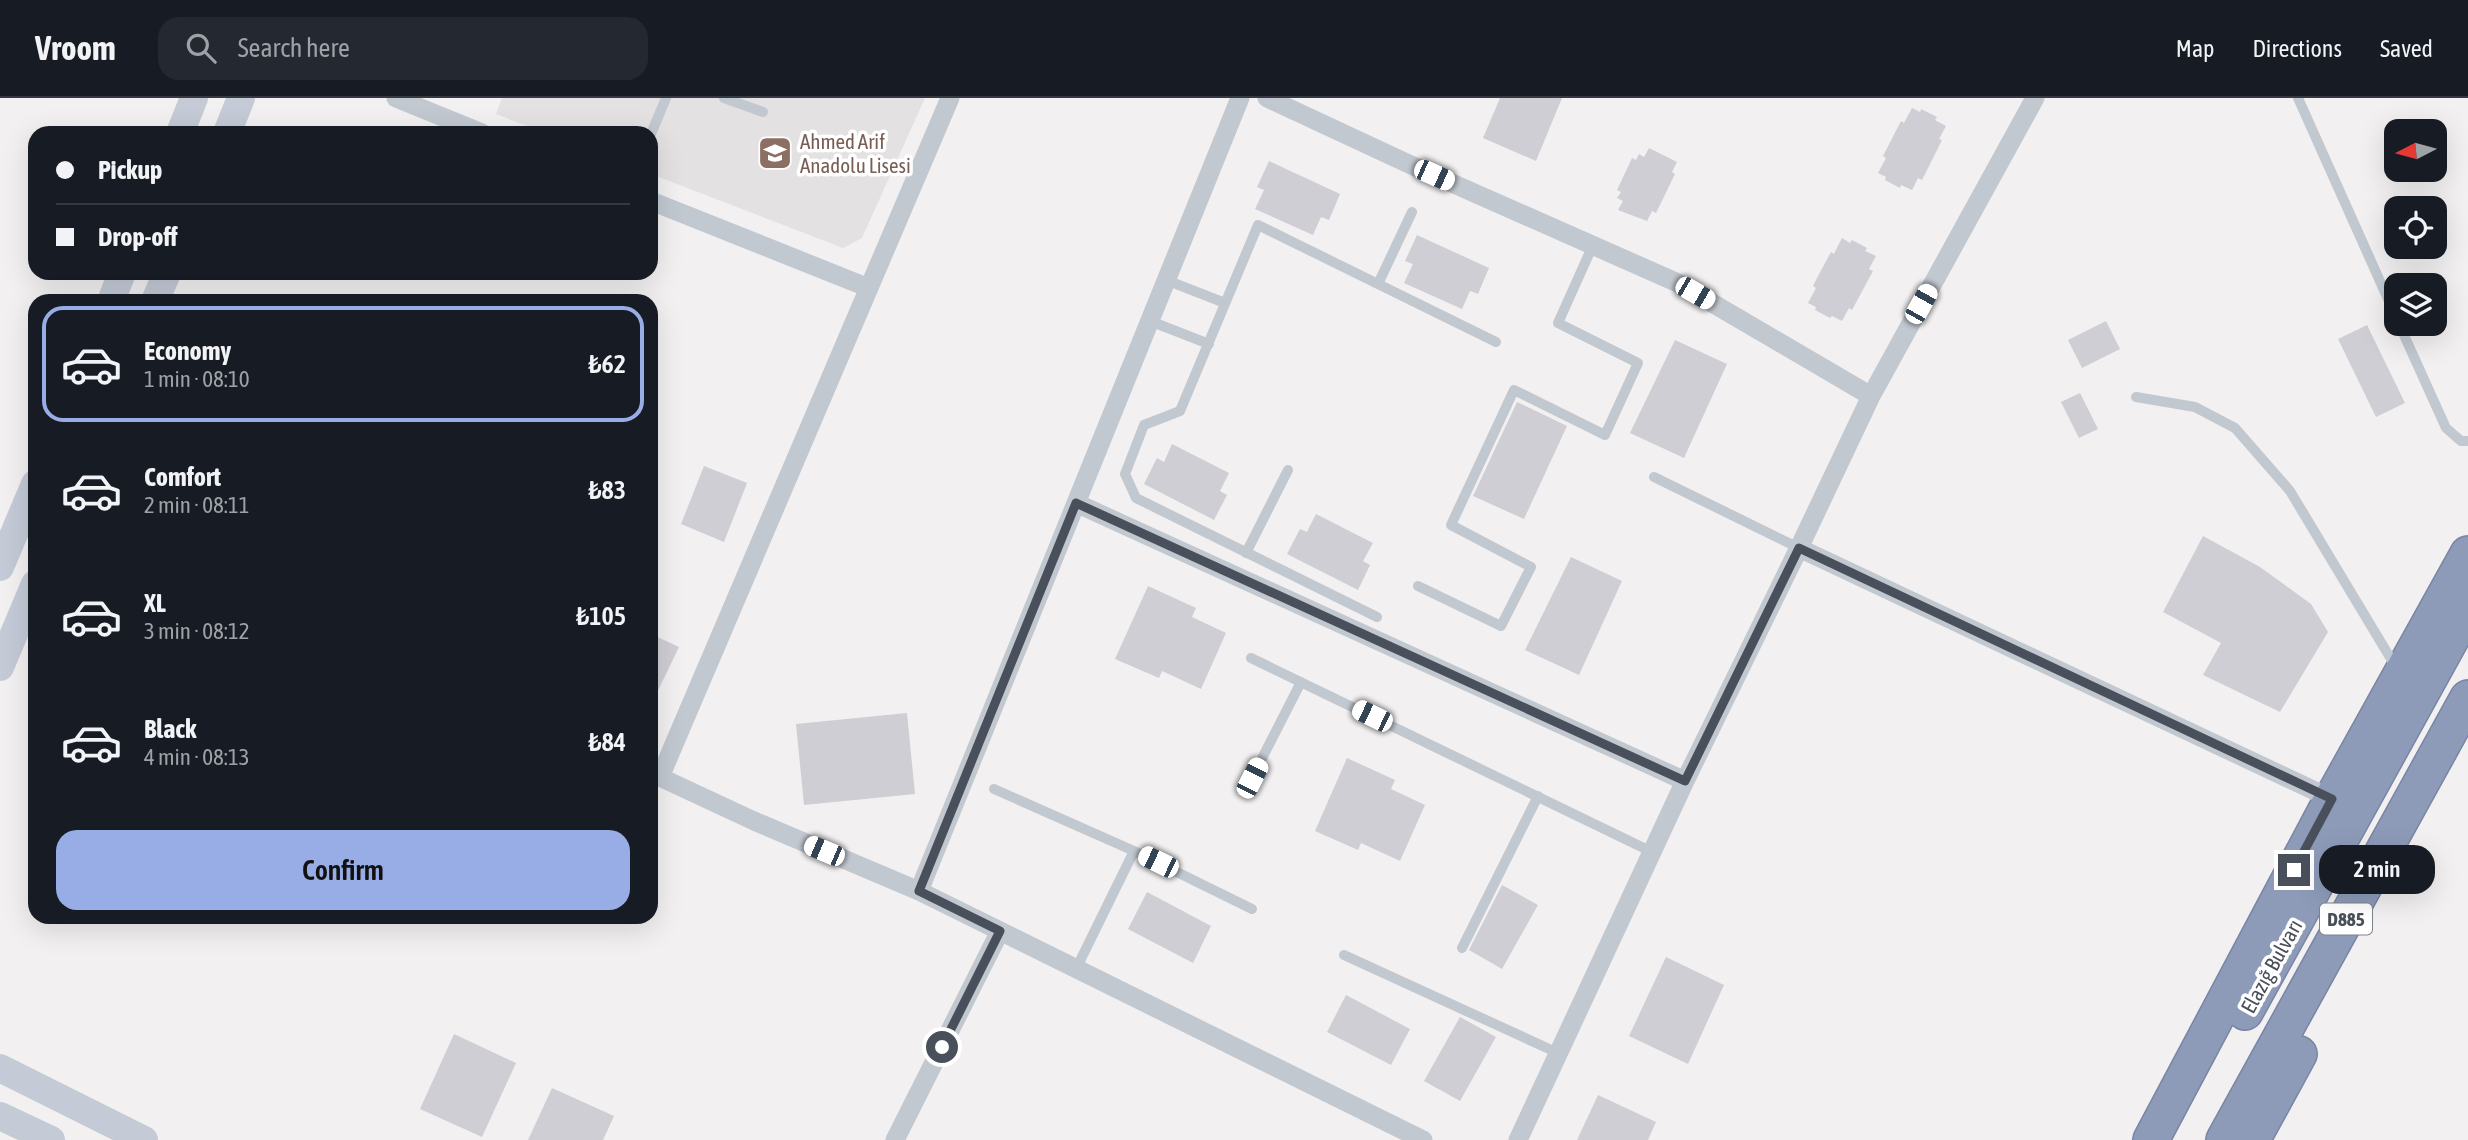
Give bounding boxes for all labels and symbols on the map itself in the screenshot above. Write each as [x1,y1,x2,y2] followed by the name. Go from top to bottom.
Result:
[2384,119,2446,182] north arrow
[800,129,911,177] place label: Ahmed Arif Anadolu Lisesi
[756,134,794,172] school or university icon: Ahmed Arif Anadolu Lisesi
[1411,157,1458,193] car
[1672,273,1719,313] car
[1902,281,1941,327] car
[1349,697,1396,735] car
[1234,755,1271,801] car
[801,833,848,869] car
[1135,843,1182,881] car
[2318,846,2434,894] callout: 2 min
[2278,854,2310,886] route end
[2320,904,2372,934] road number: D885
[2235,915,2307,1017] street label: Elazığ Bulvarı
[926,1031,958,1063] route start

